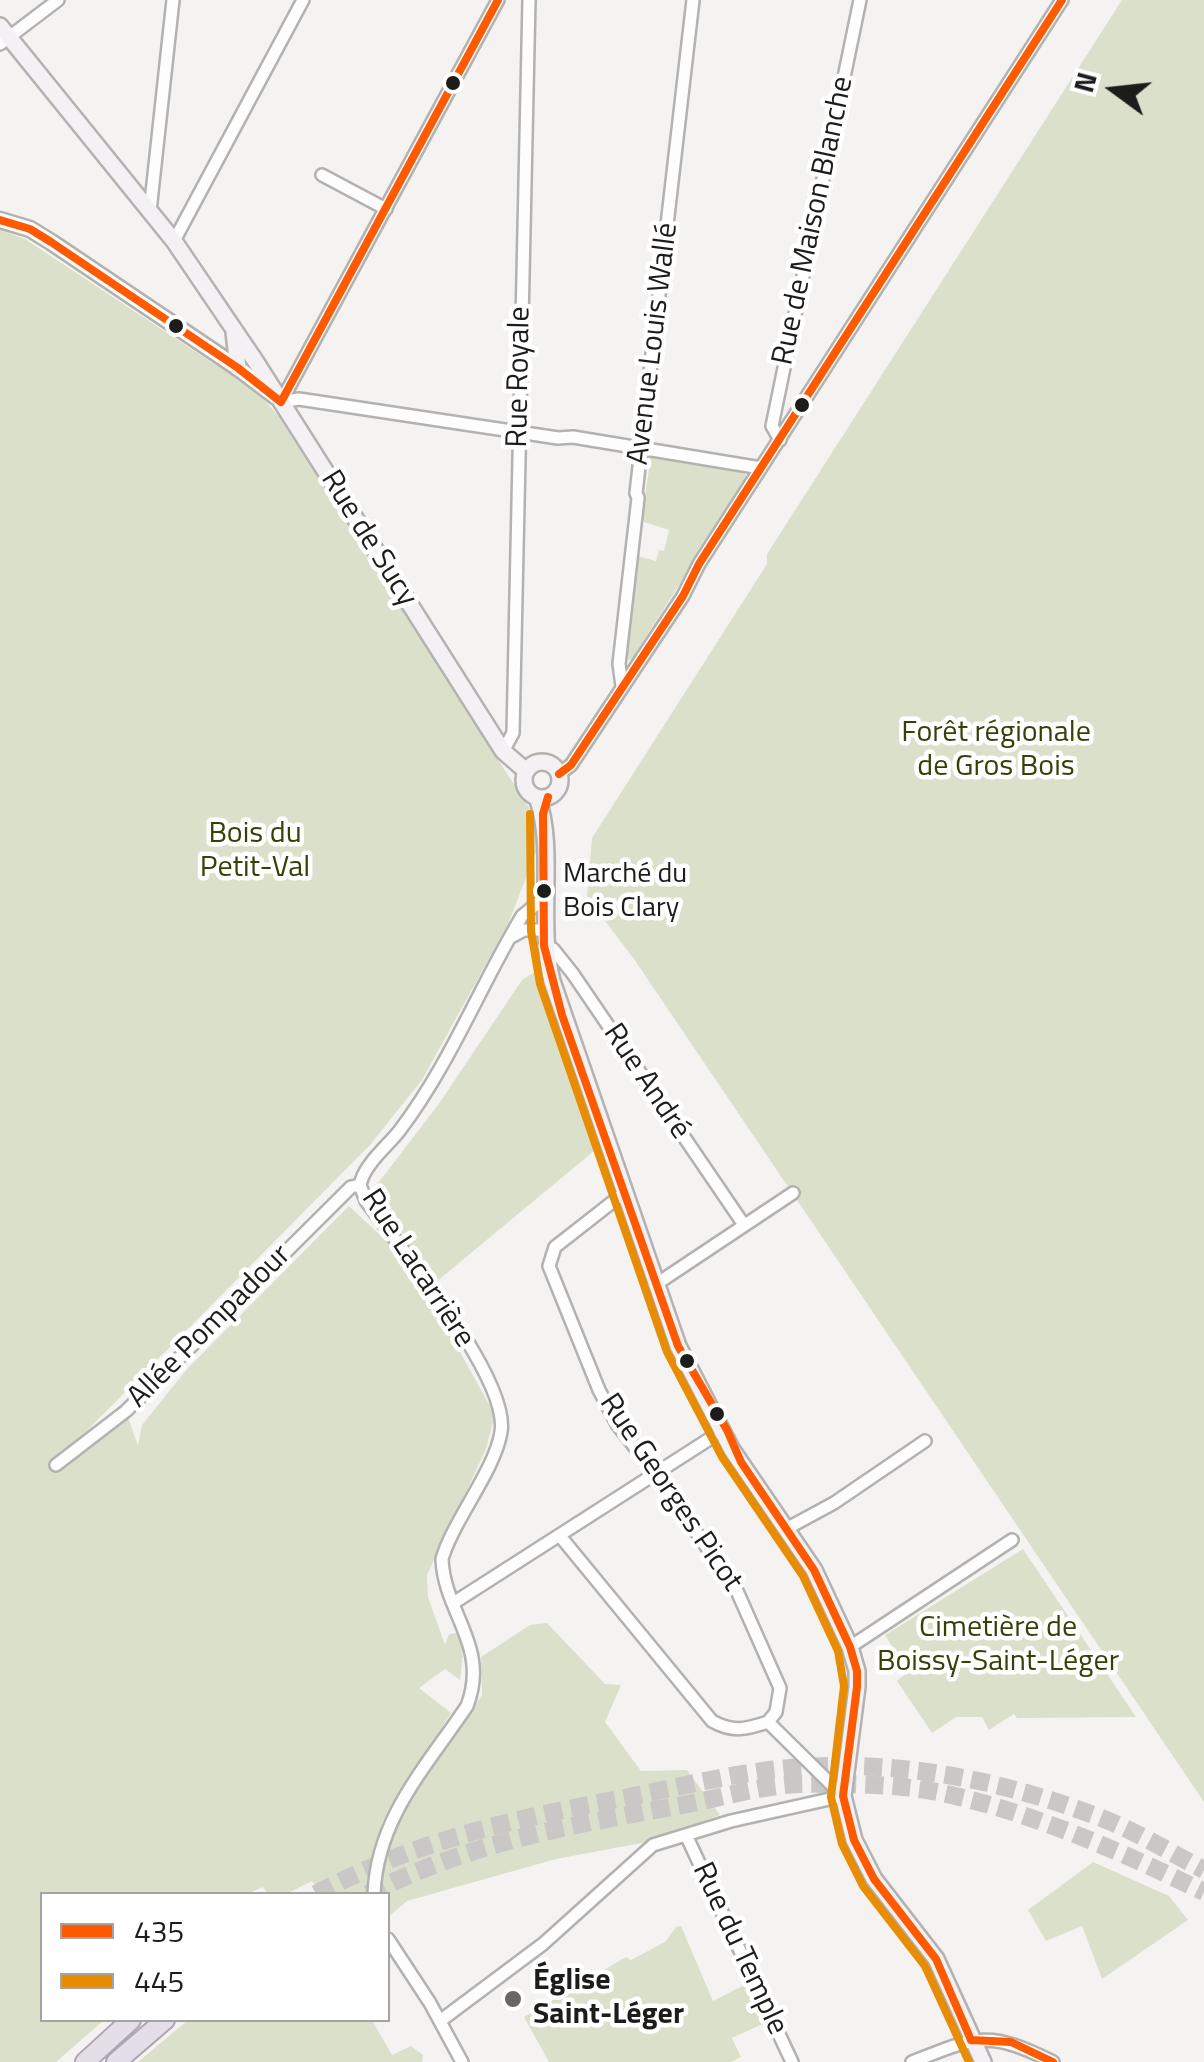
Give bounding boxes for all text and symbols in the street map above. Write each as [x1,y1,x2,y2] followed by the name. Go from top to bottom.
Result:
[1064,40,1164,140] north arrow
[1061,67,1108,97] text: N
[443,73,463,93] unlabelled marker
[766,74,862,368] street label: Rue de Maison Blanche
[621,221,687,467] street label: Avenue Louis Wallé
[501,306,539,448] street label: Rue Royale
[166,316,186,336] unlabelled marker
[792,395,812,415] unlabelled marker
[312,464,424,614] street label: Rue de Sucy
[901,716,1091,786] park label: Forêt régionale de Gros Bois
[200,817,310,888] park label: Bois du Petit-Val
[563,858,687,924] place label: Marché du Bois Clary
[534,881,554,901] marker: Marché du Bois Clary
[594,1018,698,1146] street label: Rue André
[353,1183,481,1355] street label: Rue Lacarrière
[121,1238,299,1416] street label: Allée Pompadour
[677,1351,697,1371] unlabelled marker
[591,1387,749,1599] street label: Rue Georges Picot
[707,1404,727,1424] unlabelled marker
[877,1611,1119,1682] park label: Cimetière de Boissy-Saint-Léger
[683,1857,795,2041] street label: Rue du Temple
[40,1892,390,2022] legend
[134,1908,184,1954] text: 435
[134,1958,184,2004] text: 445
[533,1964,684,2034] place label: Église Saint-Léger
[502,1988,524,2010] marker: Église Saint-Léger

